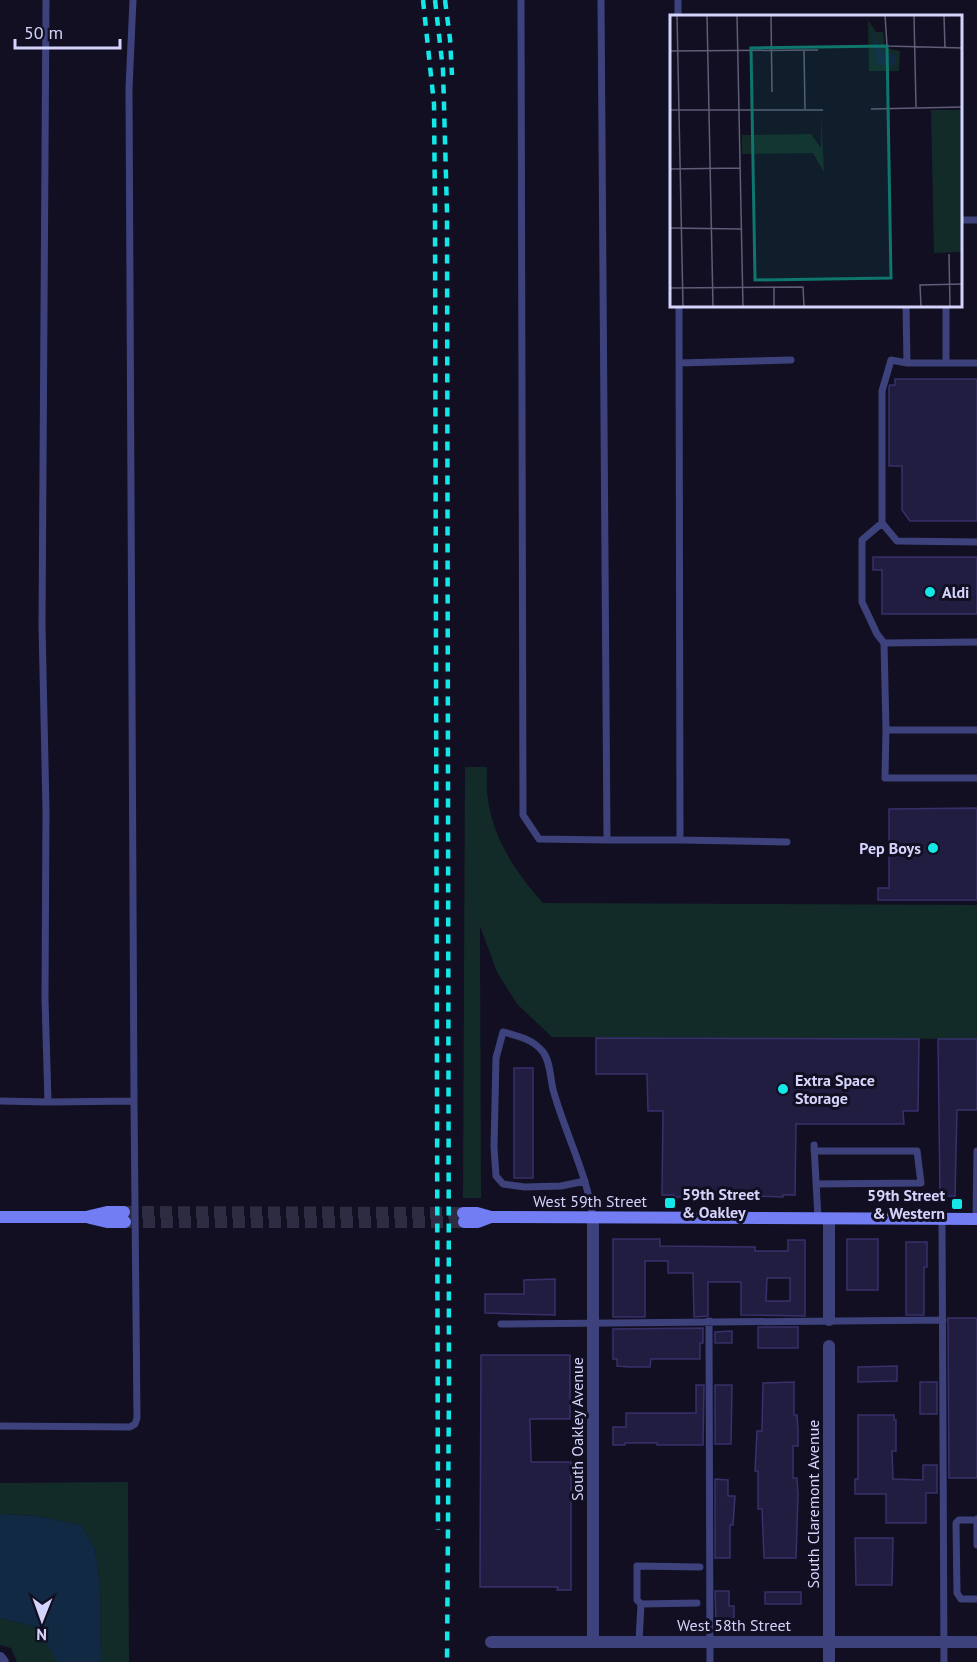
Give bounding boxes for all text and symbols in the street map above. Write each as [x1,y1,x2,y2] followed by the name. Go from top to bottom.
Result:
[15,12,120,50] scale bar
[670,15,962,308] inset map
[24,21,63,44] text: 50 m
[942,582,969,602] place label: Aldi
[923,585,937,599] marker: Aldi
[859,838,921,858] place label: Pep Boys
[926,841,940,855] marker: Pep Boys
[795,1070,875,1108] place label: Extra Space Storage
[776,1082,790,1096] marker: Extra Space Storage
[682,1184,760,1222] place label: 59th Street & Oakley
[867,1185,945,1223] place label: 59th Street & Western
[533,1191,648,1211] street label: West 59th Street
[663,1196,677,1210] marker: 59th Street & Oakley
[950,1197,964,1211] marker: 59th Street & Western
[567,1357,587,1501] street label: South Oakley Avenue
[803,1420,823,1588] street label: South Claremont Avenue
[12,1590,72,1650] north arrow
[677,1615,792,1635] street label: West 58th Street
[36,1625,47,1645] text: N

